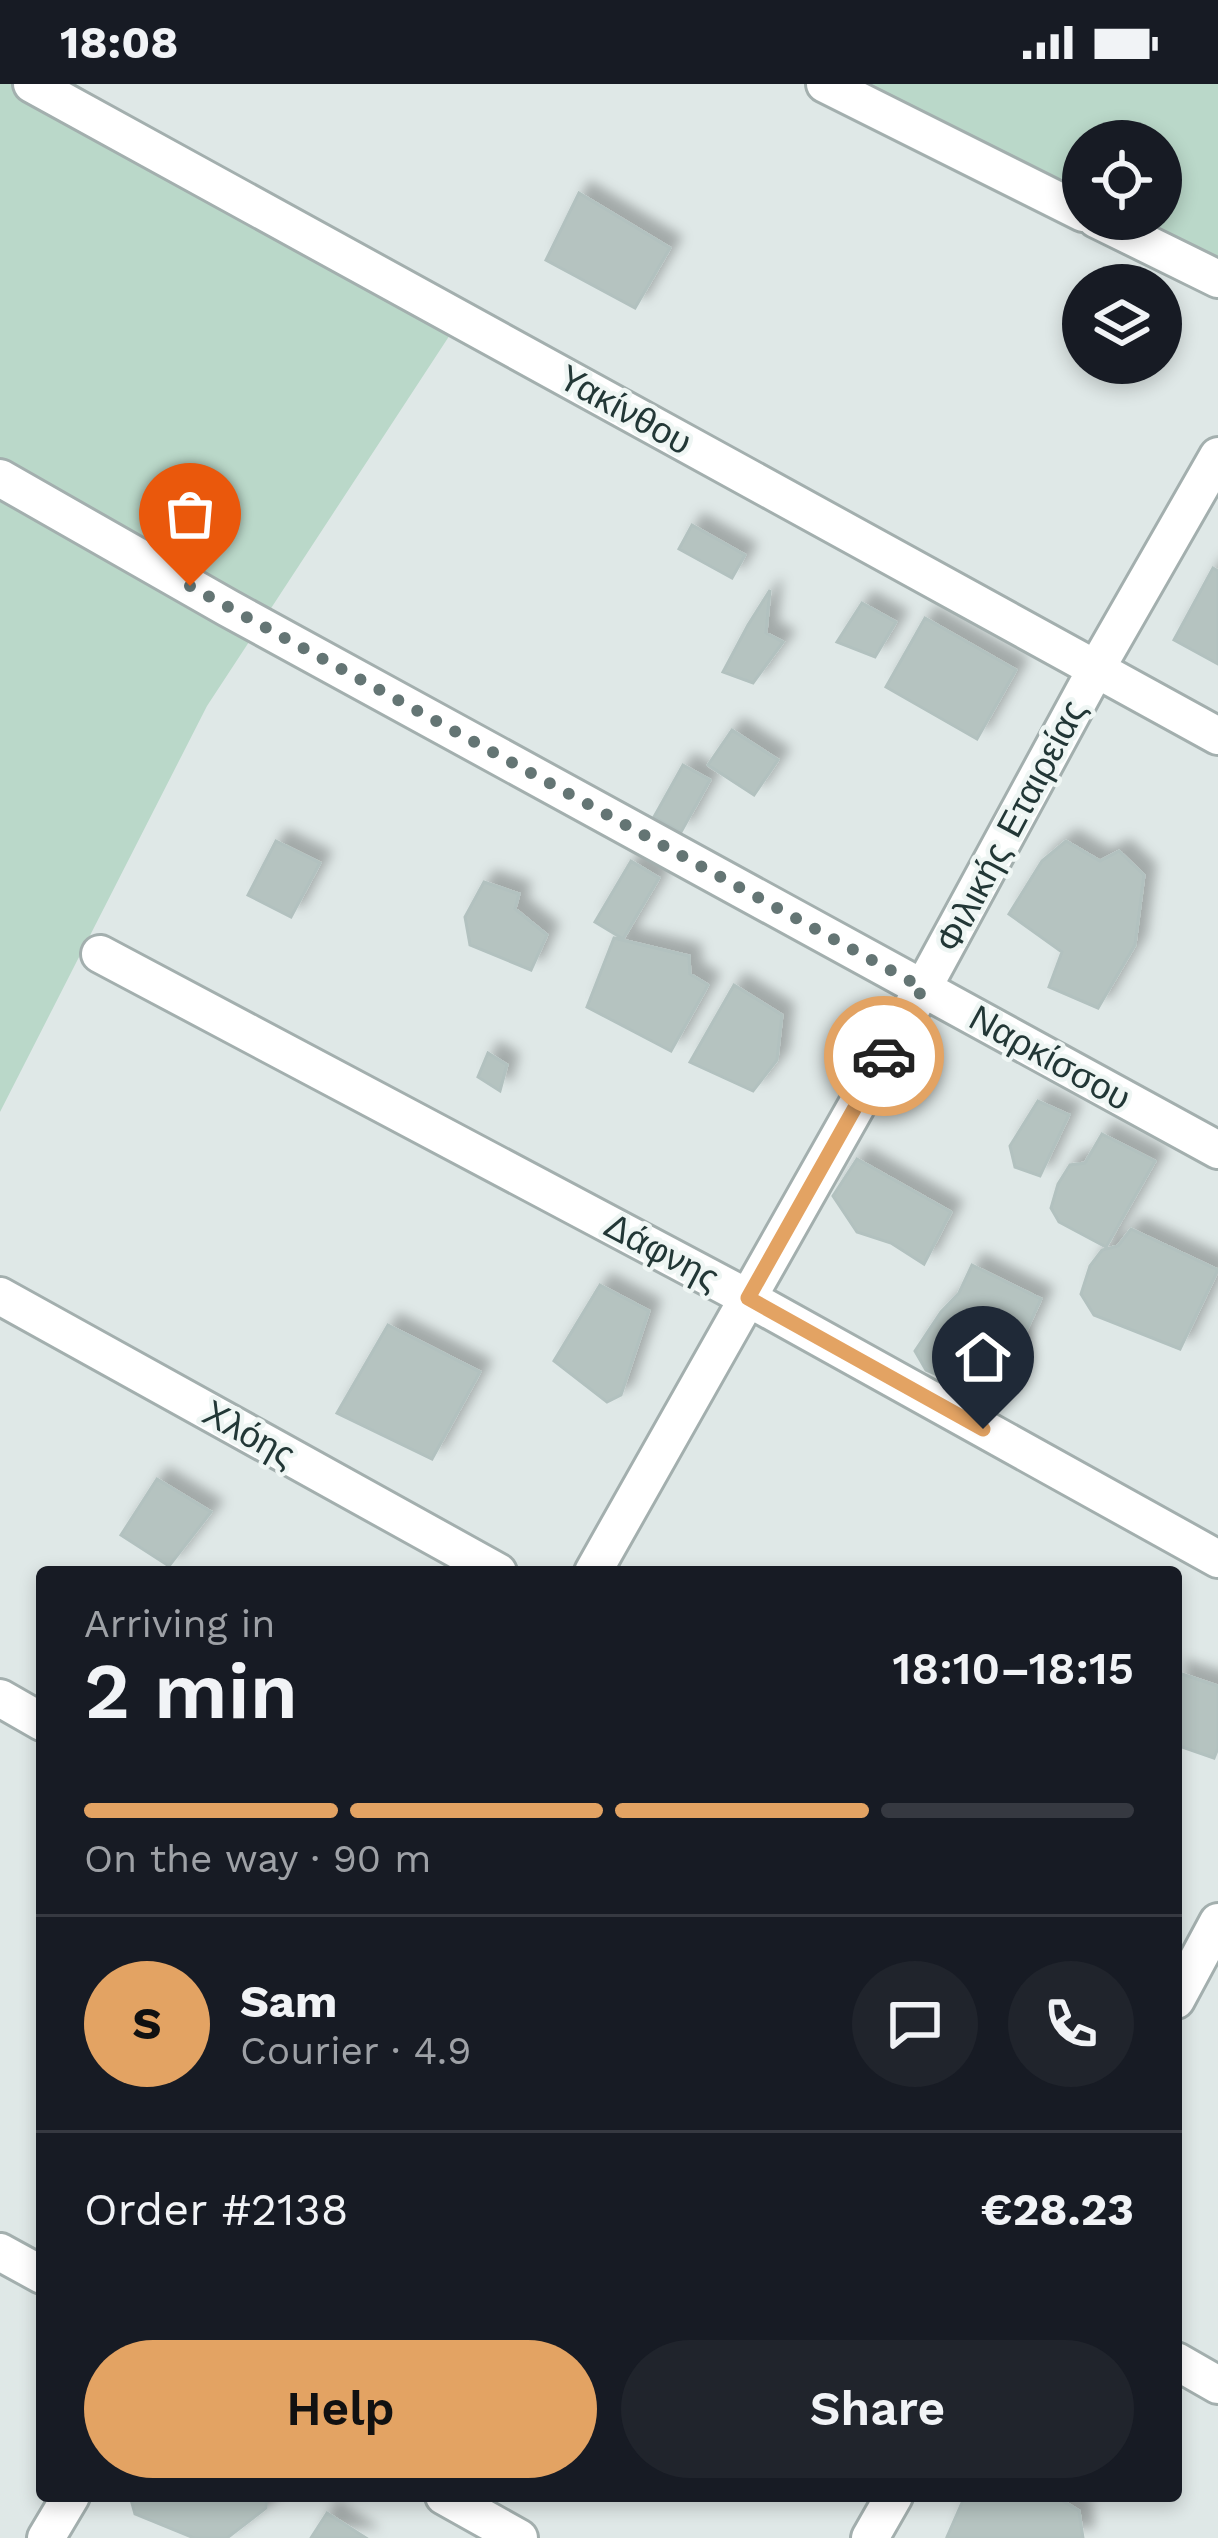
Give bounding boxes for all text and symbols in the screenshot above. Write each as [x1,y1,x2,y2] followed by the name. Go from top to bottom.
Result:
[60,16,178,69] text: 18:08
[1062,120,1182,384] map controls
[1062,120,1182,240] button: locate
[1062,264,1182,384] button: layers
[551,356,699,464] street label: Υακίνθου
[139,463,241,586] pin
[157,481,223,547] icon: bag
[927,693,1095,959] street label: Φιλικής Εταιρείας
[824,996,944,1116] courier
[962,997,1138,1119] street label: Ναρκίσσου
[851,1023,917,1089] icon: car
[598,1204,726,1300] street label: Δάφνης
[932,1306,1034,1429] pin
[950,1324,1016,1390] icon: home
[196,1392,302,1476] street label: Χλόης
[84,1601,275,1646] text: Arriving in
[892,1642,1134,1695] text: 18:10–18:15
[84,1645,298,1737] text: 2 min
[84,1836,432,1881] text: On the way · 90 m
[852,1961,978,2087] button: chat
[1008,1961,1134,2087] button: phone
[240,1975,337,2028] text: Sam
[132,1997,162,2050] text: S
[240,2028,471,2073] text: Courier · 4.9
[84,2183,348,2236] text: Order #2138
[981,2183,1134,2236] text: €28.23
[84,2340,597,2478] button: Help
[621,2340,1134,2478] button: Share

